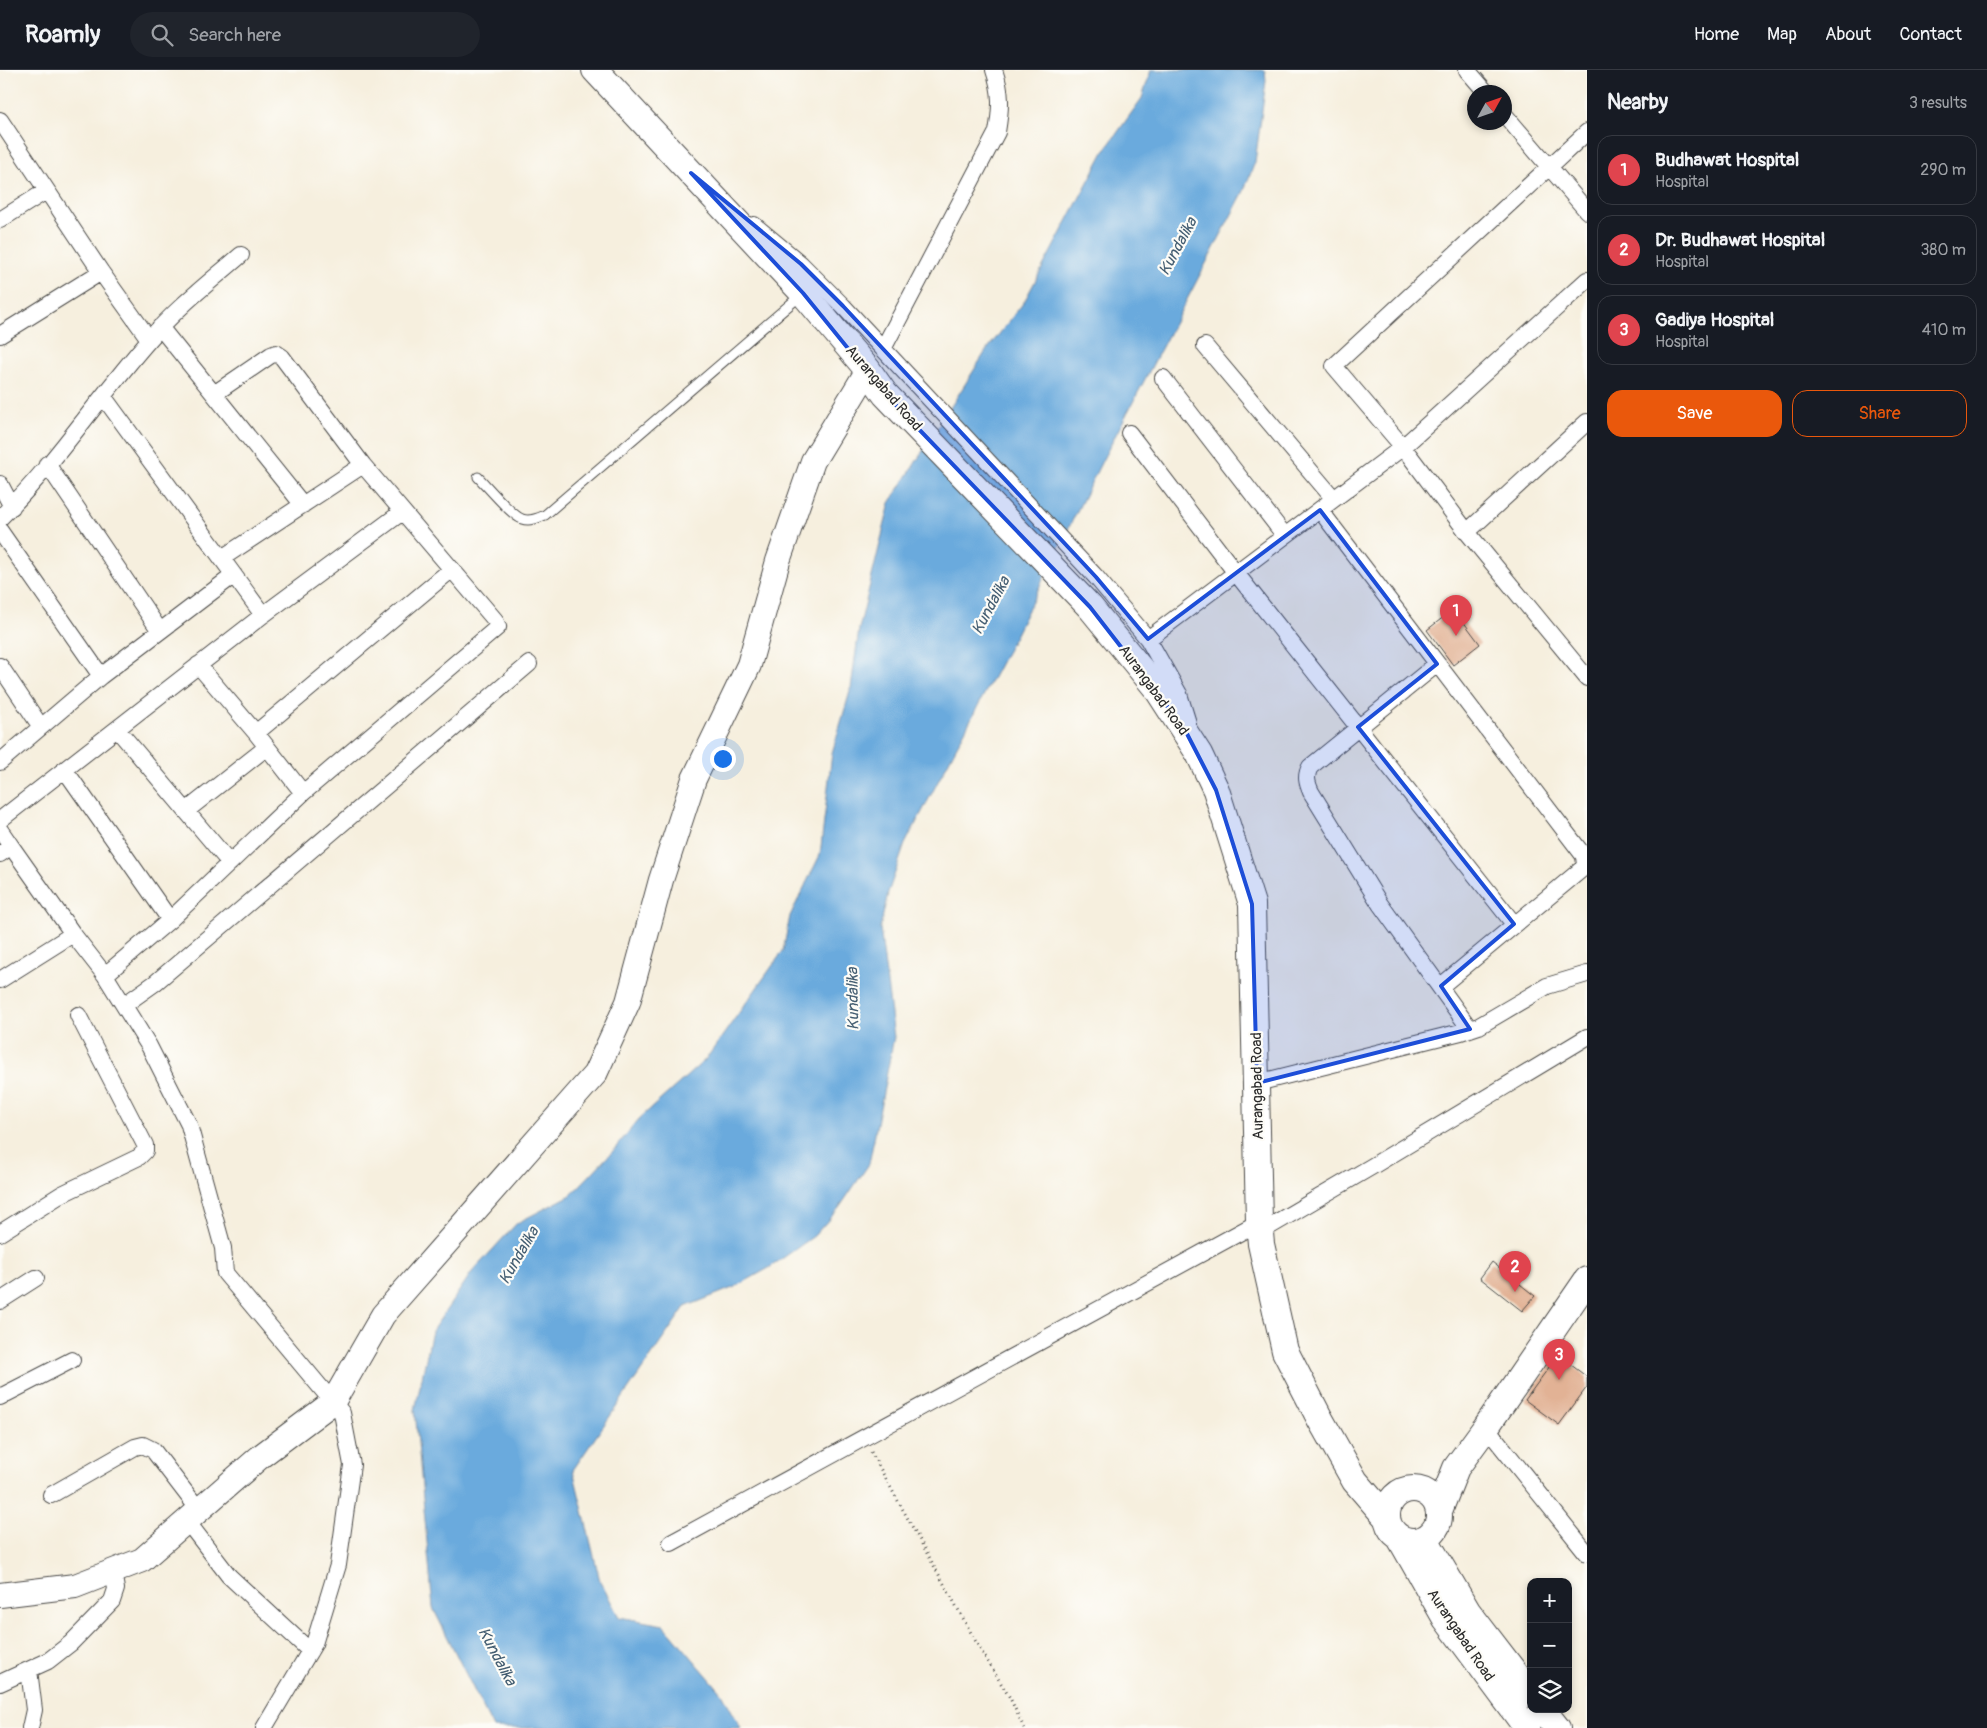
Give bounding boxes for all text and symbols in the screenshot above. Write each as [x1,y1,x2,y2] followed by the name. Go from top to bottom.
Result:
[130,12,480,57] search box
[25,20,100,49] text: Roamly
[148,21,176,49] icon: search
[188,23,281,47] text: Search here
[1694,23,1739,46] text: Home
[1767,23,1797,46] text: Map
[1825,23,1871,46] text: About
[1899,23,1962,46] text: Contact
[1467,85,1512,130] north arrow
[1607,89,1668,116] text: Nearby
[1909,93,1967,113] text: 3 results
[1655,148,1799,172] text: Budhawat Hospital
[1621,160,1627,180] text: 1
[1920,160,1966,180] text: 290 m
[1655,172,1709,192] text: Hospital
[1154,213,1202,279] water label: Kundalika
[1655,228,1825,252] text: Dr. Budhawat Hospital
[1620,240,1628,260] text: 2
[1920,240,1966,260] text: 380 m
[1655,252,1709,272] text: Hospital
[1655,308,1774,332] text: Gadiya Hospital
[1620,320,1628,340] text: 3
[1922,320,1966,340] text: 410 m
[1655,332,1709,352] text: Hospital
[841,341,926,435] street label: Aurangabad Road
[1607,390,1782,437] button: Save
[1792,390,1967,437] button: Share
[967,572,1015,638] water label: Kundalika
[1440,595,1472,636] pin: 1
[1114,641,1193,739] street label: Aurangabad Road
[710,746,736,772] your location
[842,966,864,1031] water label: Kundalika
[1247,1032,1268,1140] street label: Aurangabad Road
[495,1222,544,1288] water label: Kundalika
[1499,1251,1531,1292] pin: 2
[1543,1339,1575,1380] pin: 3
[1527,1578,1572,1713] map controls
[1527,1578,1572,1623] button: +
[1423,1585,1499,1685] street label: Aurangabad Road
[1527,1623,1572,1668] button: −
[474,1624,521,1690] water label: Kundalika
[1527,1668,1572,1713] button: layers

